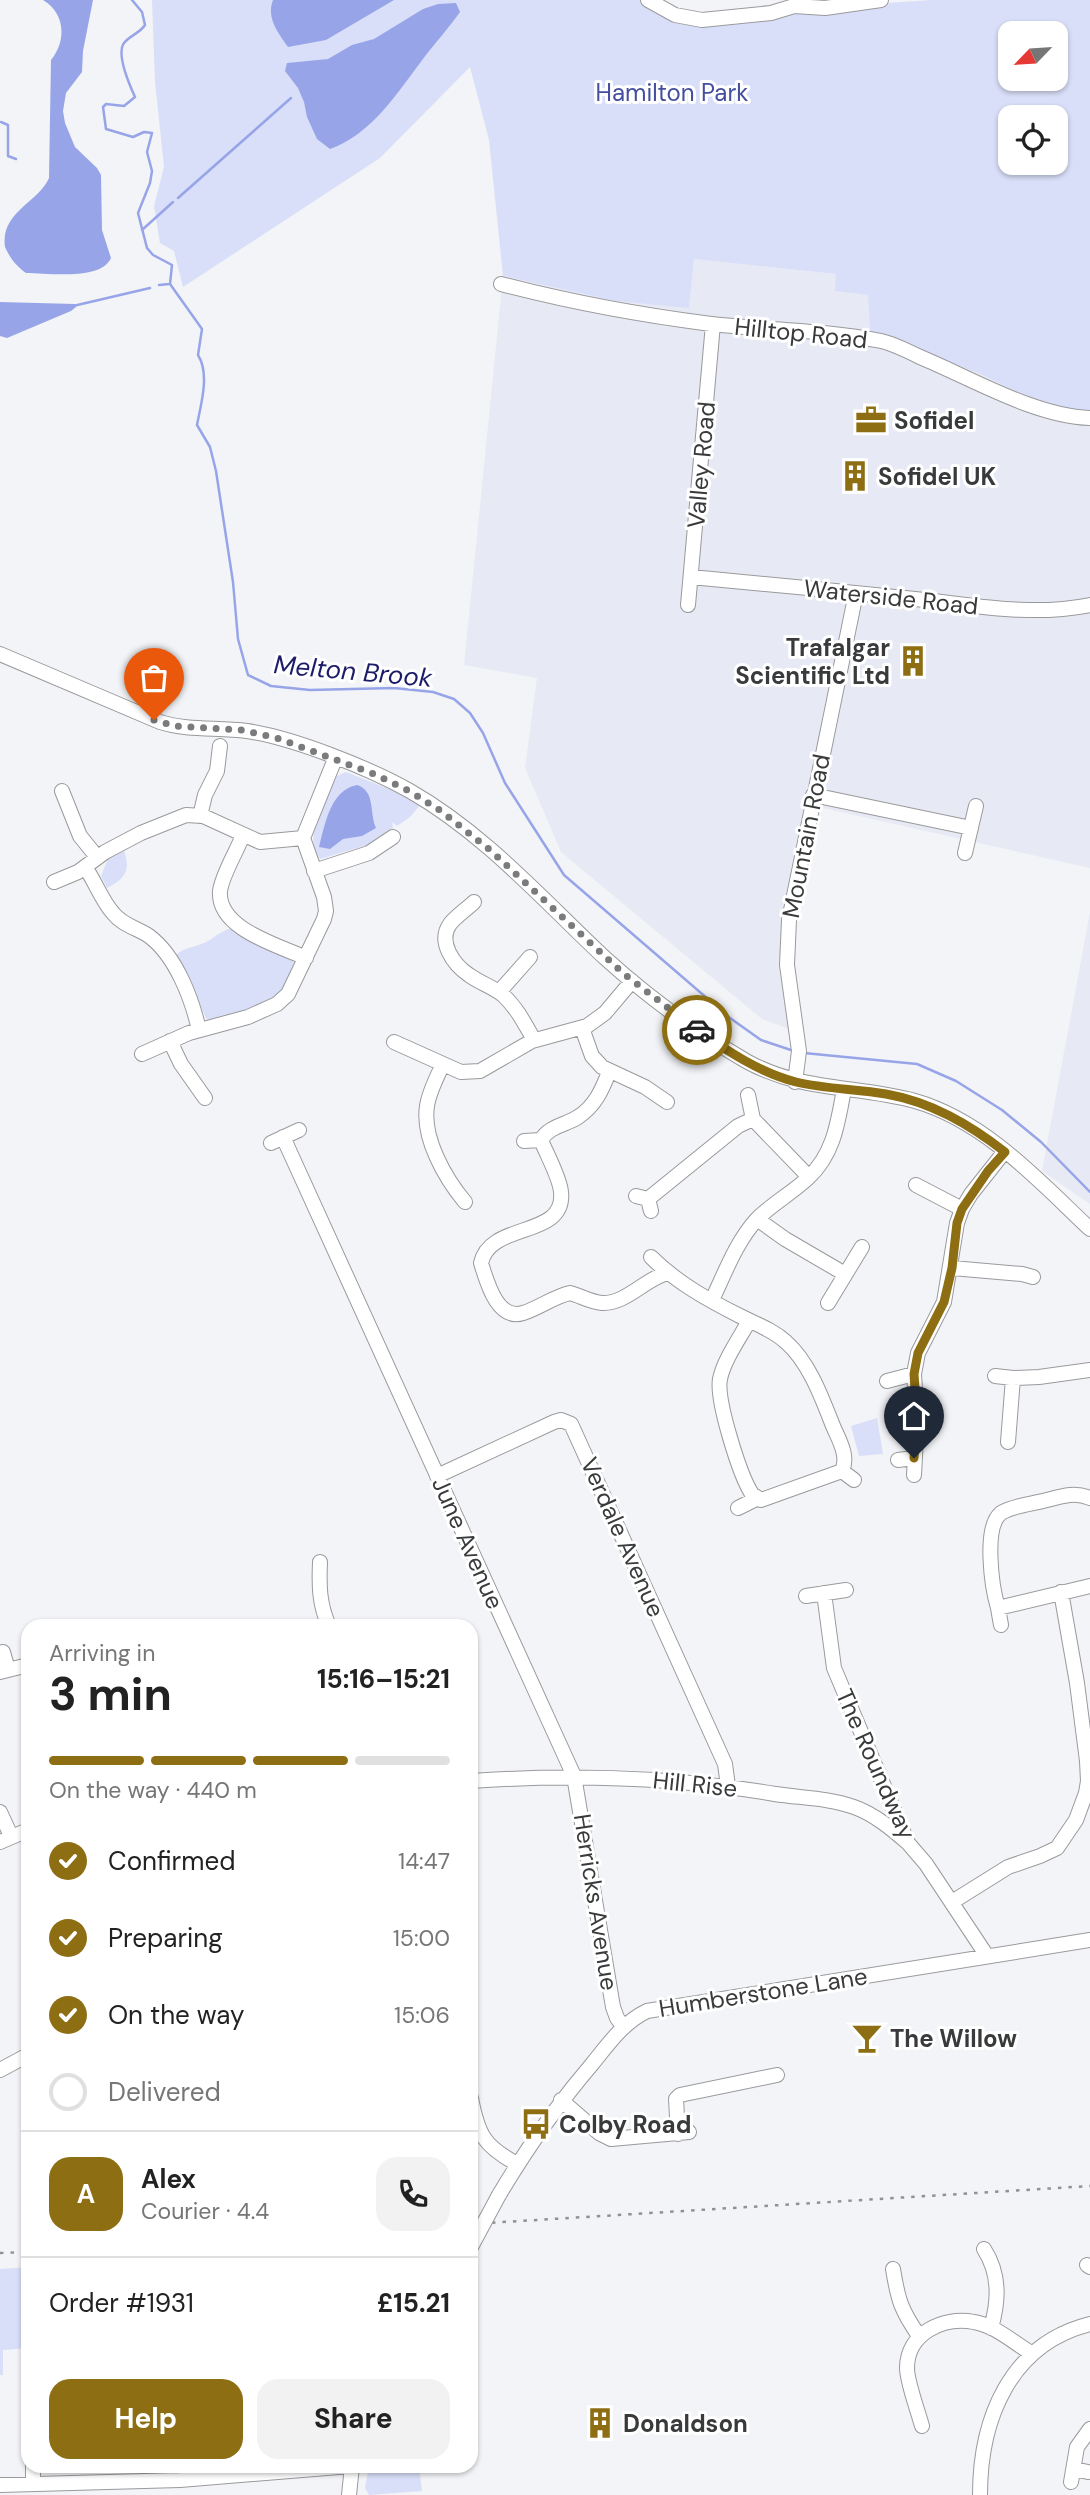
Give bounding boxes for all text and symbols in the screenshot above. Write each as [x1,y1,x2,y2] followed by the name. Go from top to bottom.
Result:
[998,21,1068,91] north arrow
[998,21,1068,175] map controls
[596,77,748,108] park label: Hamilton Park
[998,105,1068,175] button: locate
[733,311,869,355] street label: Hilltop Road
[680,400,722,530] street label: Valley Road
[854,403,888,437] office icon: Sofidel
[894,405,974,436] place label: Sofidel
[838,459,872,493] building icon: Sofidel UK
[878,461,996,492] place label: Sofidel UK
[802,572,980,622] street label: Waterside Road
[735,632,890,691] place label: Trafalgar Scientific Ltd
[896,644,930,678] building icon: Trafalgar Scientific Ltd
[272,647,434,695] water label: Melton Brook
[124,648,184,720] pin
[135,659,173,697] icon: bag
[775,751,837,921] street label: Mountain Road
[662,995,732,1065] courier
[678,1011,716,1049] icon: car
[884,1386,944,1458] pin
[895,1397,933,1435] icon: home
[574,1452,672,1622] street label: Verdale Avenue
[425,1472,511,1614] street label: June Avenue
[49,1638,155,1668] text: Arriving in
[317,1662,450,1696] text: 15:16–15:21
[49,1664,172,1724] text: 3 min
[829,1684,923,1844] street label: The Roundway
[651,1764,739,1804] street label: Hill Rise
[49,1775,257,1805] text: On the way · 440 m
[567,1811,625,1993] street label: Herricks Avenue
[49,1842,87,1880] icon: check
[108,1844,235,1878] text: Confirmed
[398,1846,450,1876] text: 14:47
[49,1919,87,1957] icon: check
[108,1921,223,1955] text: Preparing
[393,1923,450,1953] text: 15:00
[656,1960,870,2024] street label: Humberstone Lane
[49,1996,87,2034] icon: check
[108,1998,244,2032] text: On the way
[394,2000,450,2030] text: 15:06
[850,2021,884,2055] bar icon: The Willow
[890,2023,1017,2054] place label: The Willow
[108,2075,221,2109] text: Delivered
[519,2107,553,2141] bus stop icon: Colby Road
[559,2109,691,2140] place label: Colby Road
[376,2157,450,2231] button: phone
[141,2162,196,2196] text: Alex
[77,2177,95,2211] text: A
[141,2196,269,2226] text: Courier · 4.4
[49,2286,194,2320] text: Order #1931
[377,2286,450,2320] text: £15.21
[49,2379,243,2459] button: Help
[257,2379,450,2459] button: Share
[583,2406,617,2440] building icon: Donaldson
[623,2408,748,2439] place label: Donaldson

